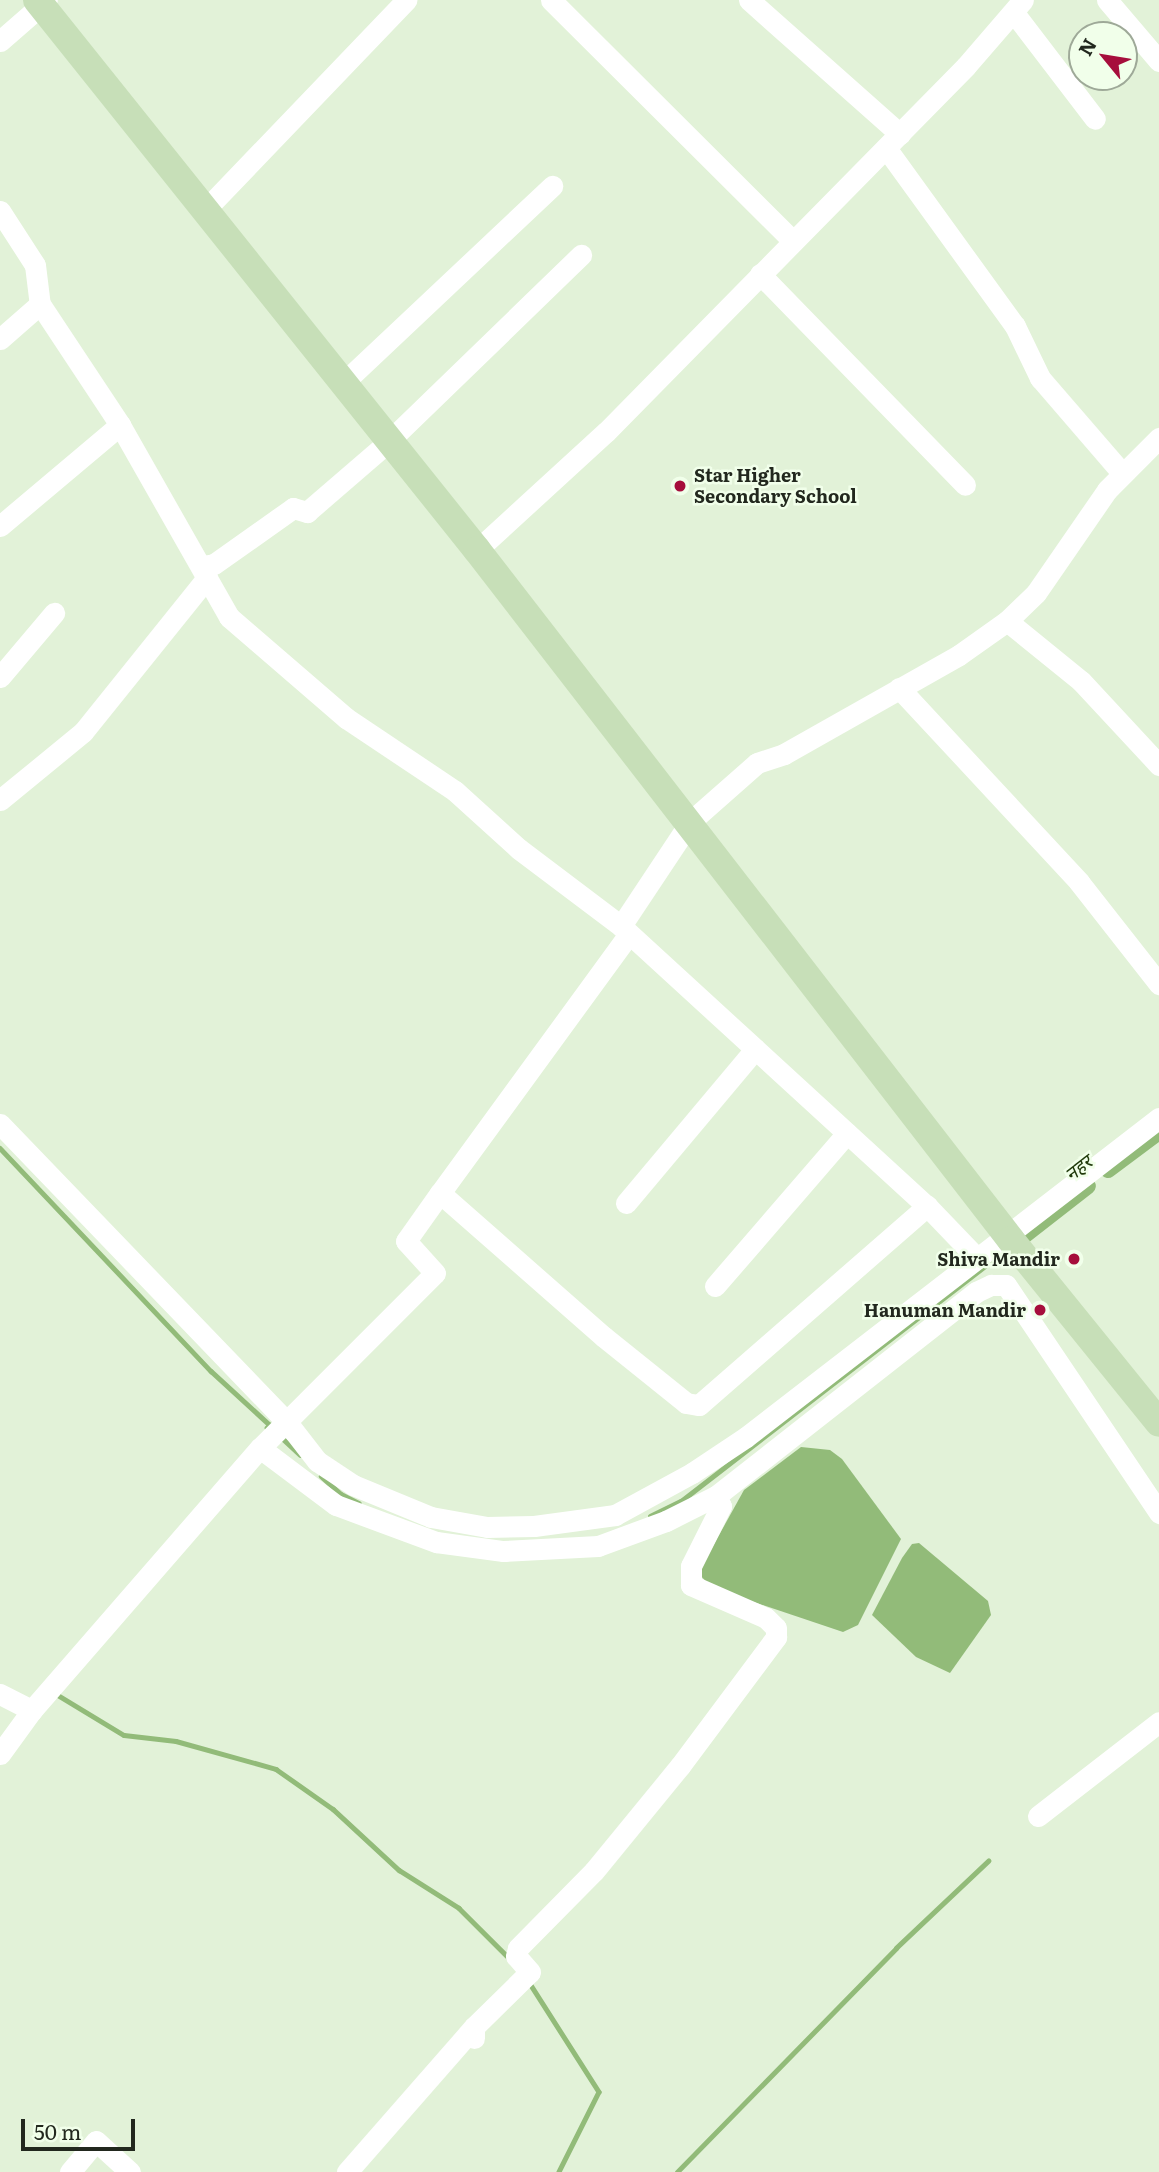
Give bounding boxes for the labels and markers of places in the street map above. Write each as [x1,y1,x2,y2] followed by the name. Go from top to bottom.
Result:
[694,465,857,508] place label: Star Higher Secondary School
[672,478,688,494] marker: Star Higher Secondary School
[937,1248,1060,1270] place label: Shiva Mandir
[1066,1251,1082,1267] marker: Shiva Mandir
[864,1299,1026,1321] place label: Hanuman Mandir
[1032,1302,1048,1318] marker: Hanuman Mandir

